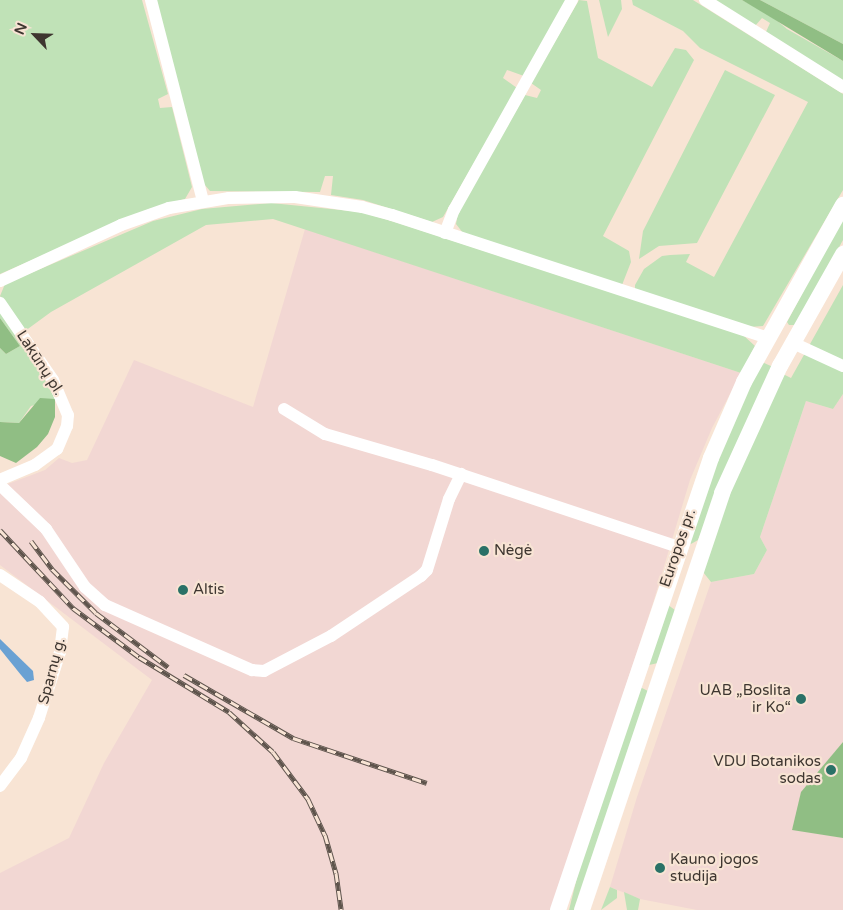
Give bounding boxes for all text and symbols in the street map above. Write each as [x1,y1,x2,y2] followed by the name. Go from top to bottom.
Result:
[10,10,60,60] north arrow
[11,20,31,37] text: N
[12,327,68,399] street label: Lakūnų pl.
[656,507,700,589] street label: Europos pr.
[494,542,532,560] place label: Nėgė
[478,545,490,557] marker: Nėgė
[193,581,224,599] place label: Altis
[177,584,189,596] marker: Altis
[34,636,70,706] street label: Sparnų g.
[700,681,791,716] place label: UAB „Boslita ir Ko“
[795,693,807,705] marker: UAB „Boslita ir Ko“
[713,752,821,787] place label: VDU Botanikos sodas
[825,764,837,776] marker: VDU Botanikos sodas
[670,850,758,885] place label: Kauno jogos studija
[654,862,666,874] marker: Kauno jogos studija

